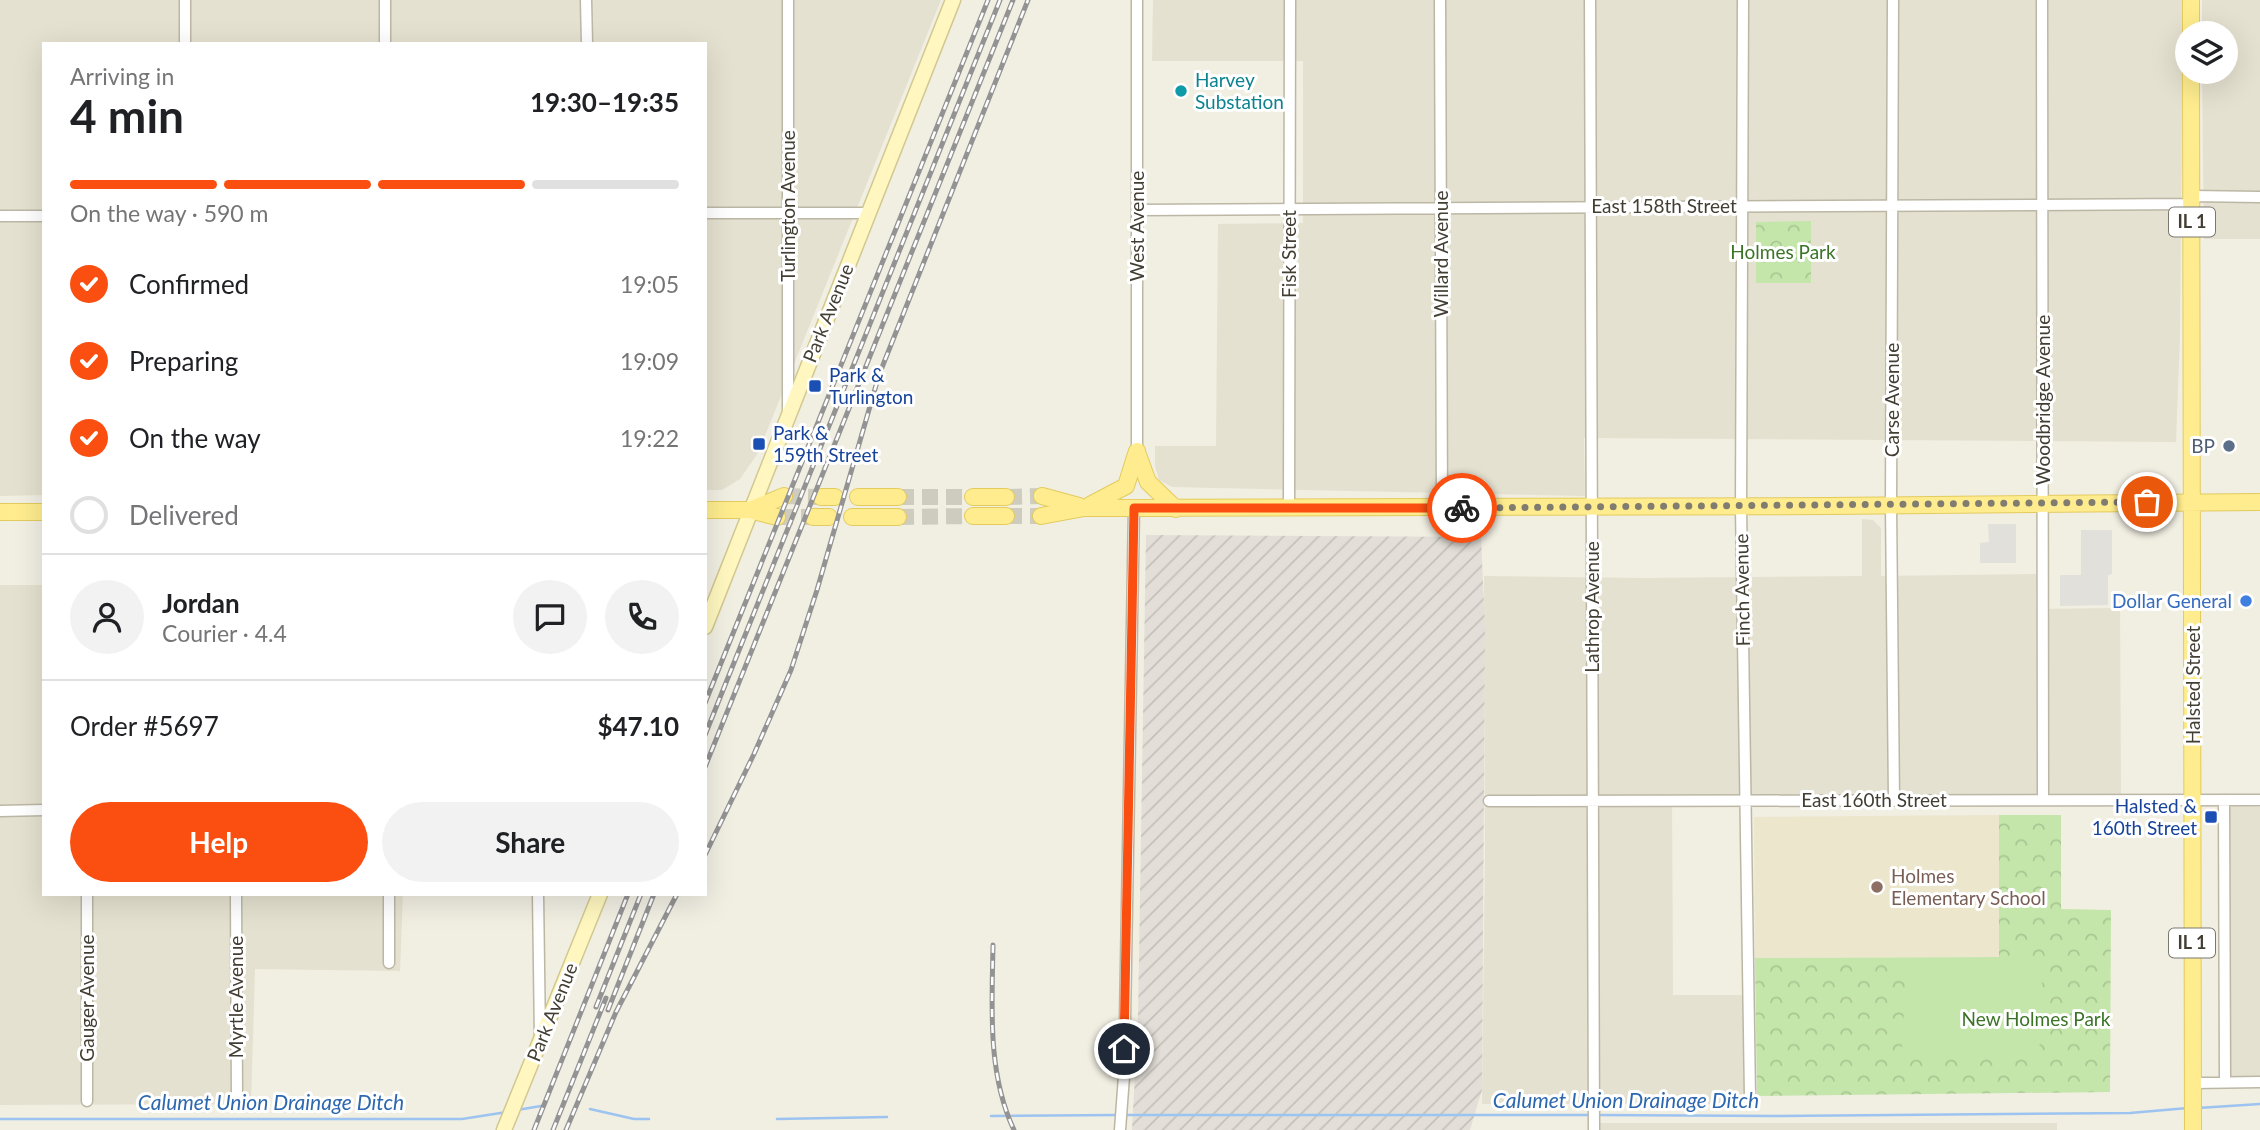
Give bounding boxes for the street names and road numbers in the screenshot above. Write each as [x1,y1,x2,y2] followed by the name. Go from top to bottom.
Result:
[776,130,799,282] street label: Turlington Avenue
[1125,171,1148,281] street label: West Avenue
[1429,191,1452,317] street label: Willard Avenue
[1591,194,1737,217] street label: East 158th Street
[2169,208,2215,236] road number: IL 1
[1277,210,1300,298] street label: Fisk Street
[797,260,858,365] street label: Park Avenue
[2031,315,2054,485] street label: Woodbridge Avenue
[1880,343,1903,457] street label: Carse Avenue
[1729,533,1754,647] street label: Finch Avenue
[1580,541,1603,673] street label: Lathrop Avenue
[2181,625,2204,744] street label: Halsted Street
[1801,788,1947,811] street label: East 160th Street
[2169,928,2215,958] road number: IL 1
[75,934,98,1062] street label: Gauger Avenue
[224,936,247,1058] street label: Myrtle Avenue
[521,959,582,1064] street label: Park Avenue

